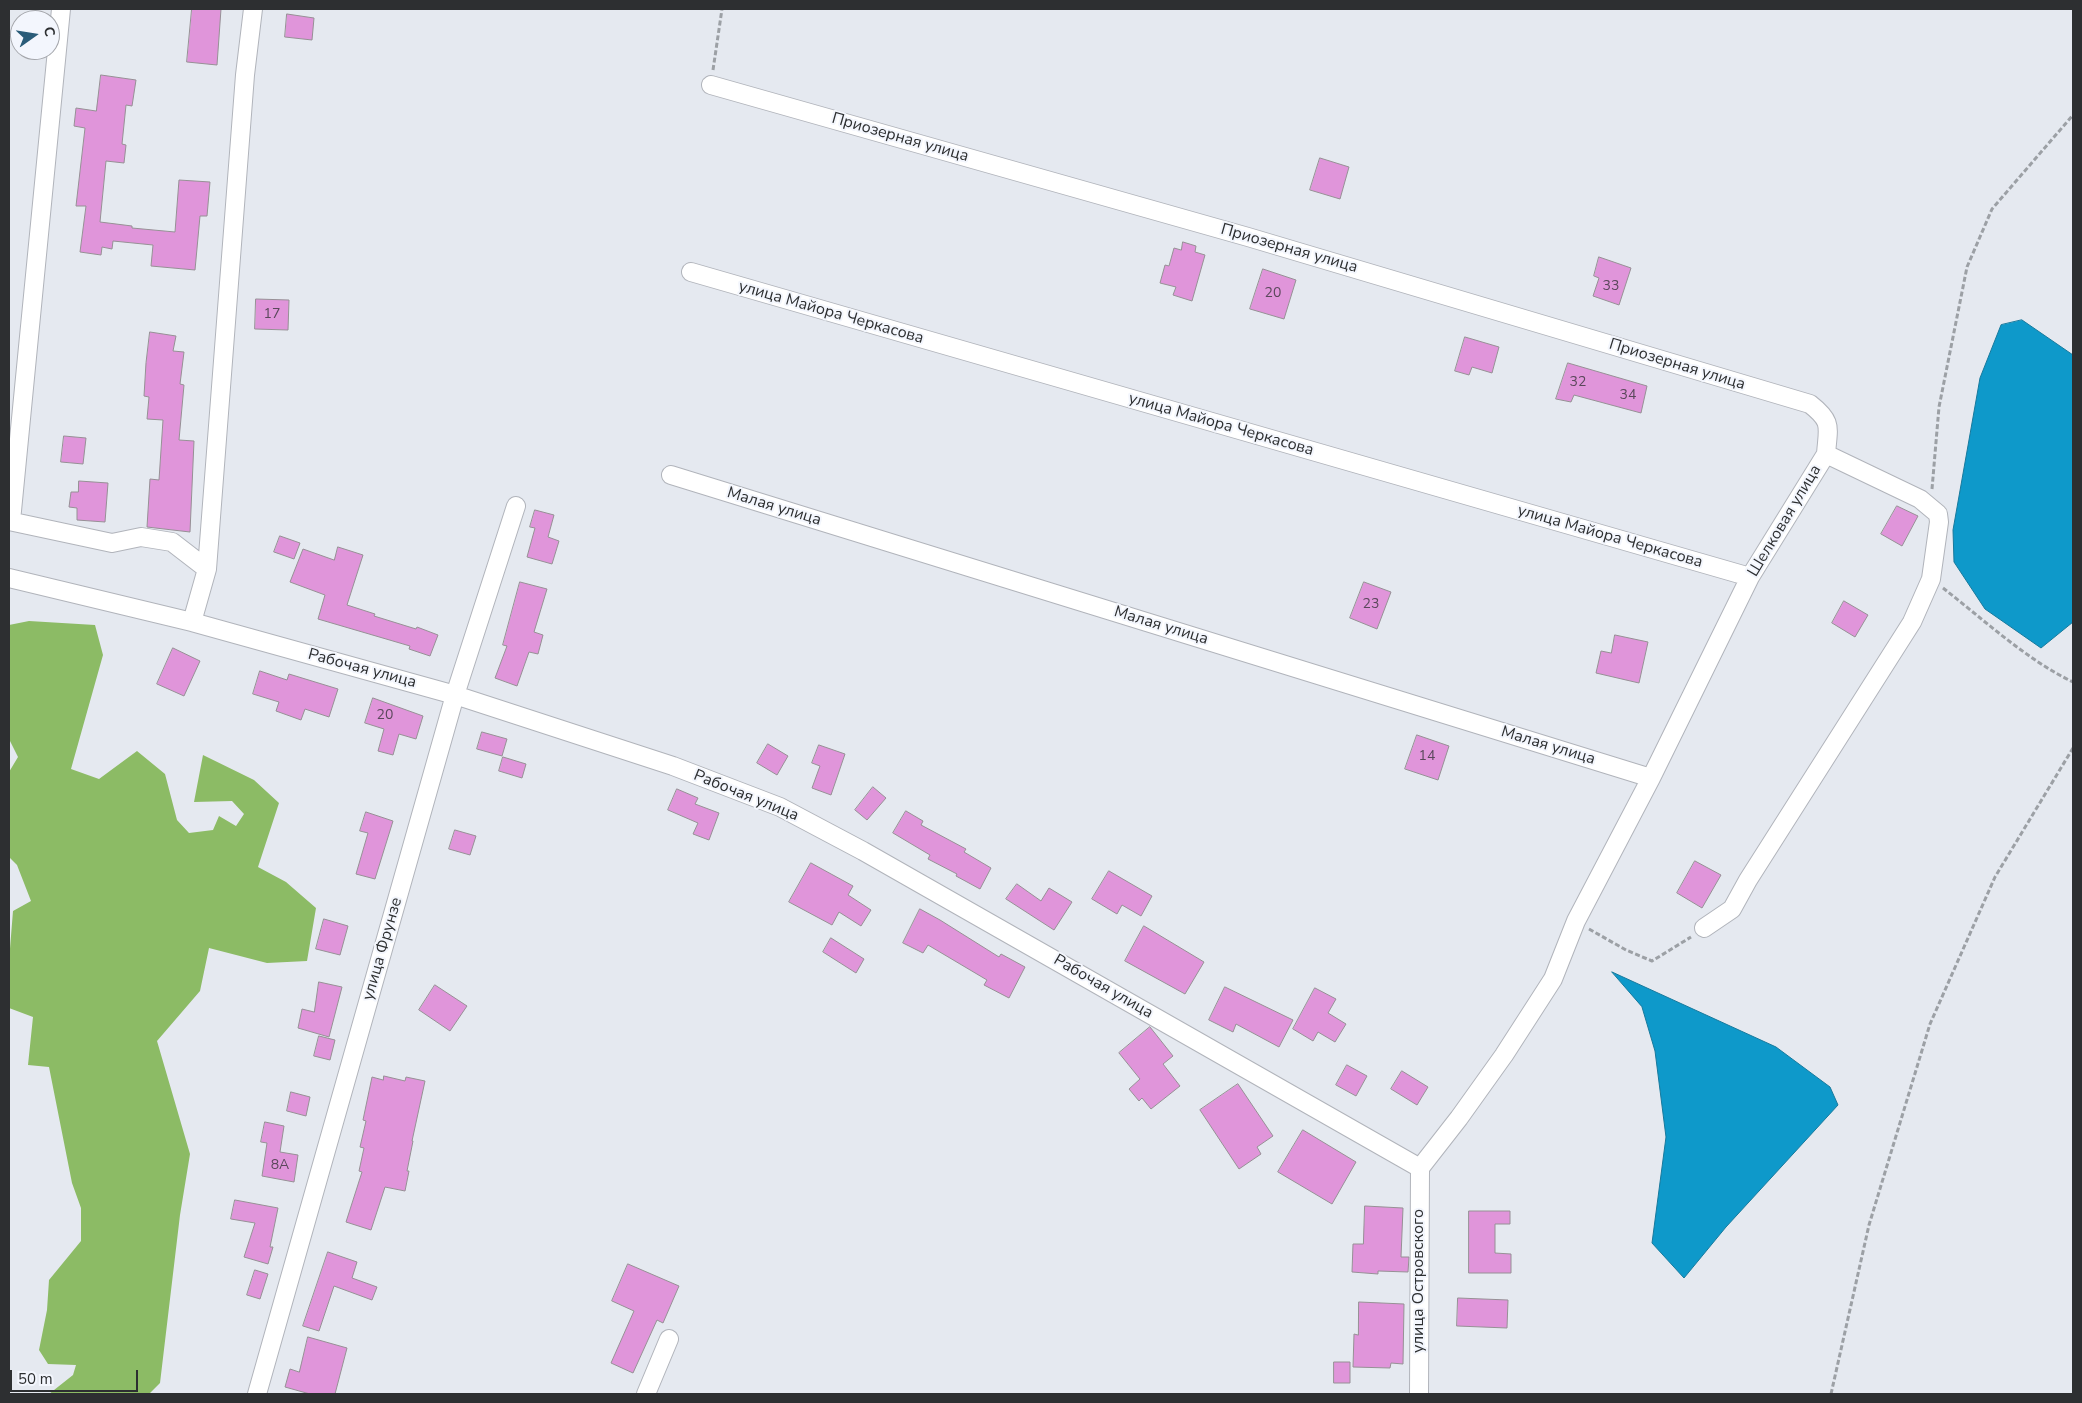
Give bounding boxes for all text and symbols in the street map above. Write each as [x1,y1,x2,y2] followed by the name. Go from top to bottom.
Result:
[10,10,60,60] north arrow
[39,25,59,39] text: С
[829,109,971,167] street label: Приозерная улица
[1218,220,1360,278] street label: Приозерная улица
[736,277,926,349] street label: улица Майора Черкасова
[1603,279,1619,295] house number: 33
[1265,286,1281,302] house number: 20
[264,307,280,323] house number: 17
[1607,335,1747,395] street label: Приозерная улица
[1570,375,1586,391] house number: 32
[1620,388,1636,404] house number: 34
[1126,389,1316,461] street label: улица Майора Черкасова
[1744,462,1826,580] street label: Шелковая улица
[725,484,823,530] street label: Малая улица
[1515,501,1705,573] street label: улица Майора Черкасова
[1363,597,1379,613] house number: 23
[1112,603,1210,649] street label: Малая улица
[306,645,418,693] street label: Рабочая улица
[377,708,393,724] house number: 20
[1499,723,1597,769] street label: Малая улица
[1419,749,1435,765] house number: 14
[691,766,801,826] street label: Рабочая улица
[359,895,407,1003] street label: улица Фрунзе
[1050,951,1156,1023] street label: Рабочая улица
[271,1158,289,1174] house number: 8А
[1409,1209,1429,1353] street label: улица Островского
[12,1360,140,1392] scale bar
[18,1369,53,1389] text: 50 m

